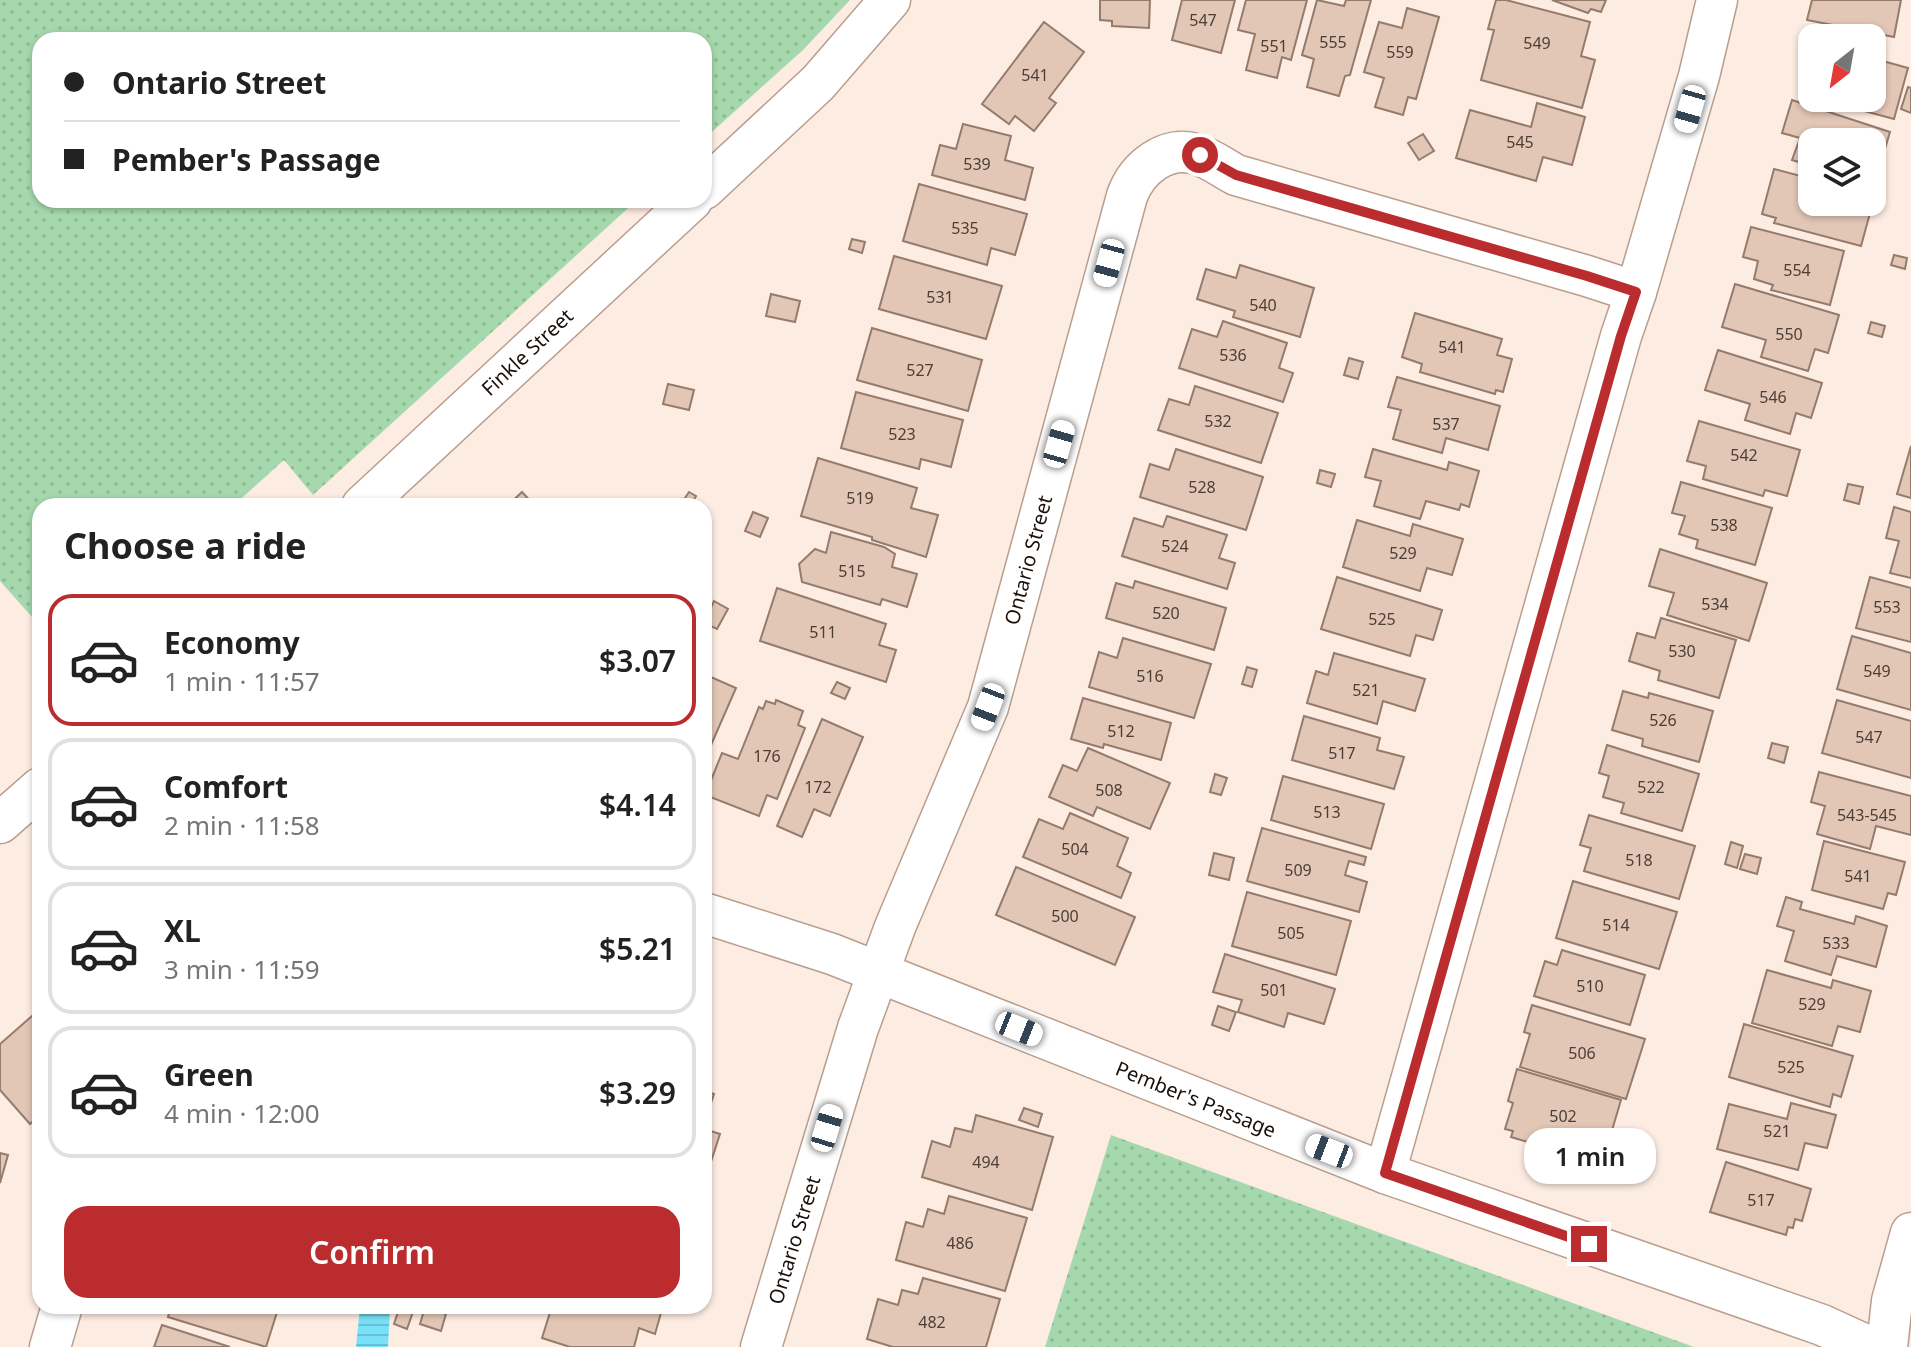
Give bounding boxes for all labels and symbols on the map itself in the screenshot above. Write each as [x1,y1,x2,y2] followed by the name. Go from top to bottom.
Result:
[1189,9,1217,31] house number: 547
[1798,24,1886,112] north arrow
[1319,31,1347,53] house number: 555
[1523,32,1551,54] house number: 549
[1260,35,1288,57] house number: 551
[1386,41,1414,63] house number: 559
[1021,64,1049,86] house number: 541
[1672,83,1708,135] car
[1506,131,1534,153] house number: 545
[1182,137,1218,173] route start
[963,153,991,175] house number: 539
[951,217,979,239] house number: 535
[1091,237,1127,289] car
[1783,259,1811,281] house number: 554
[926,286,954,308] house number: 531
[1249,294,1277,316] house number: 540
[475,303,579,401] street label: Finkle Street
[1775,323,1803,345] house number: 550
[1438,336,1466,358] house number: 541
[1219,344,1247,366] house number: 536
[906,359,934,381] house number: 527
[1759,386,1787,408] house number: 546
[1204,410,1232,432] house number: 532
[1432,413,1460,435] house number: 537
[1041,418,1077,470] car
[888,423,916,445] house number: 523
[1730,444,1758,466] house number: 542
[1188,476,1216,498] house number: 528
[846,487,874,509] house number: 519
[998,492,1058,628] street label: Ontario Street
[1710,514,1738,536] house number: 538
[1161,535,1189,557] house number: 524
[1389,542,1417,564] house number: 529
[838,560,866,582] house number: 515
[1701,593,1729,615] house number: 534
[1873,596,1901,618] house number: 553
[1152,602,1180,624] house number: 520
[1368,608,1396,630] house number: 525
[809,621,837,643] house number: 511
[1668,640,1696,662] house number: 530
[1863,660,1891,682] house number: 549
[1136,665,1164,687] house number: 516
[1352,679,1380,701] house number: 521
[968,680,1008,734] car
[1649,709,1677,731] house number: 526
[1107,720,1135,742] house number: 512
[1855,726,1883,748] house number: 547
[1328,742,1356,764] house number: 517
[753,745,781,767] house number: 176
[804,776,832,798] house number: 172
[1637,776,1665,798] house number: 522
[1095,779,1123,801] house number: 508
[1313,801,1341,823] house number: 513
[1837,804,1897,826] house number: 543-545
[1061,838,1089,860] house number: 504
[1625,849,1653,871] house number: 518
[1284,859,1312,881] house number: 509
[1844,865,1872,887] house number: 541
[1051,905,1079,927] house number: 500
[1602,914,1630,936] house number: 514
[1277,922,1305,944] house number: 505
[1822,932,1850,954] house number: 533
[1576,975,1604,997] house number: 510
[1260,979,1288,1001] house number: 501
[1798,993,1826,1015] house number: 529
[992,1009,1046,1049] car
[1568,1042,1596,1064] house number: 506
[1112,1055,1280,1143] street label: Pember's Passage
[1777,1056,1805,1078] house number: 525
[809,1102,845,1154] car
[1549,1105,1577,1127] house number: 502
[1763,1120,1791,1142] house number: 521
[1523,1128,1655,1184] callout: 1 min
[1302,1131,1356,1171] car
[972,1151,1000,1173] house number: 494
[762,1172,826,1308] street label: Ontario Street
[1747,1189,1775,1211] house number: 517
[1571,1226,1607,1262] route end
[946,1232,974,1254] house number: 486
[918,1311,946,1333] house number: 482

